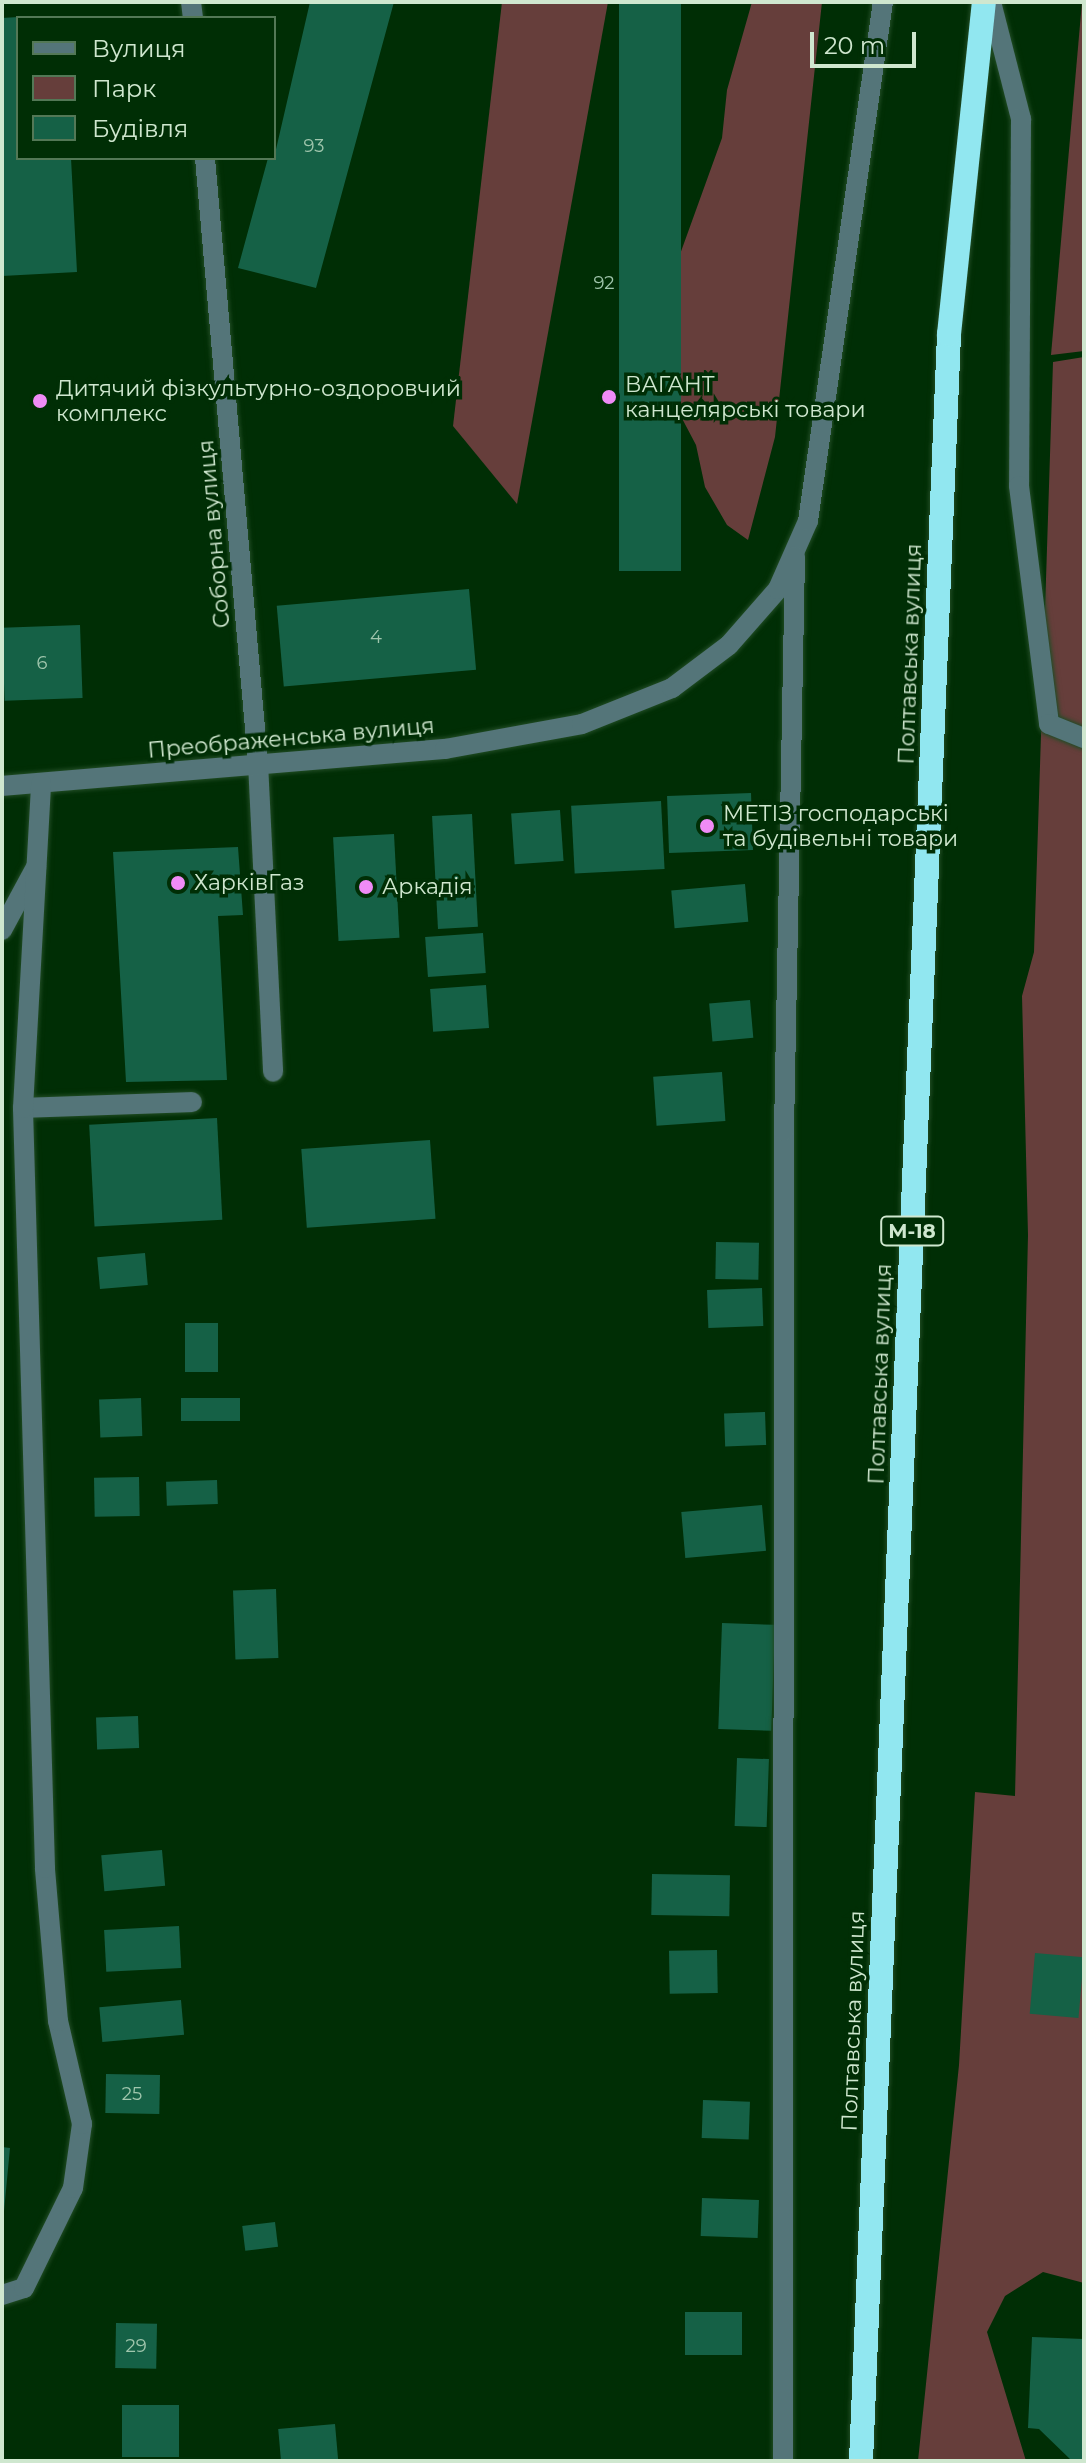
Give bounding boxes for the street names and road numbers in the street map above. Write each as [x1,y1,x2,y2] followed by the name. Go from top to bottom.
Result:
[193,439,235,629] street label: Соборна вулиця
[893,543,927,765] street label: Полтавська вулиця
[146,712,436,764] street label: Преображенська вулиця
[880,1215,944,1247] road number: М-18
[863,1263,897,1485] street label: Полтавська вулиця
[836,1910,870,2132] street label: Полтавська вулиця

